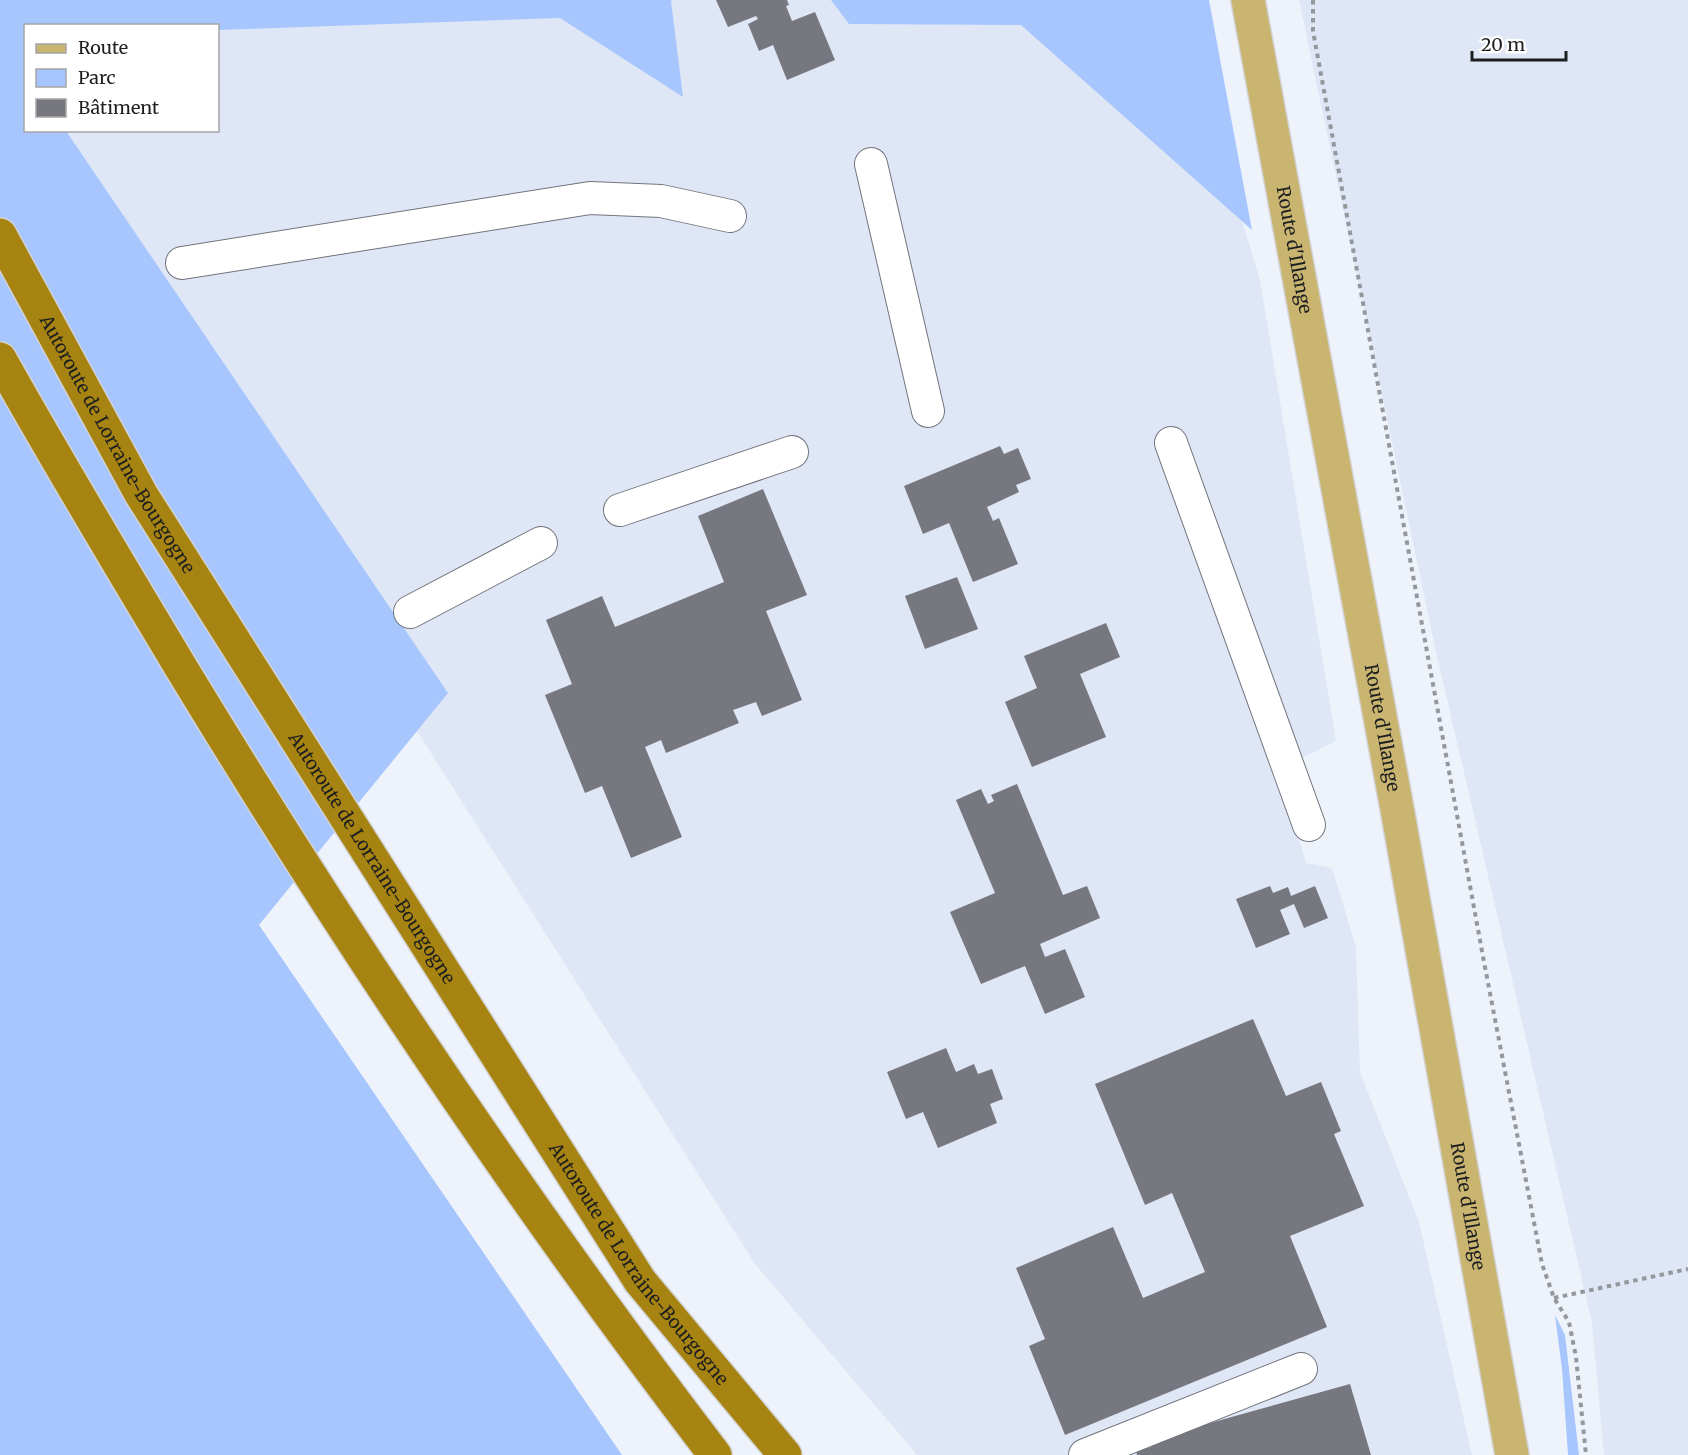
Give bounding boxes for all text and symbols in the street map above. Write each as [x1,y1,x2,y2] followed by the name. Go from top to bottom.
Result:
[24,24,219,132] legend
[1472,24,1566,62] scale bar
[1481,33,1525,56] text: 20 m
[78,36,128,59] text: Route
[78,66,116,89] text: Parc
[78,96,159,119] text: Bâtiment
[1271,184,1318,315] street label: Route d'Illange
[34,310,200,578] street label: Autoroute de Lorraine-Bourgogne
[1360,662,1406,793] street label: Route d'Illange
[283,727,461,988] street label: Autoroute de Lorraine-Bourgogne
[544,1137,734,1390] street label: Autoroute de Lorraine-Bourgogne
[1446,1140,1491,1272] street label: Route d'Illange

